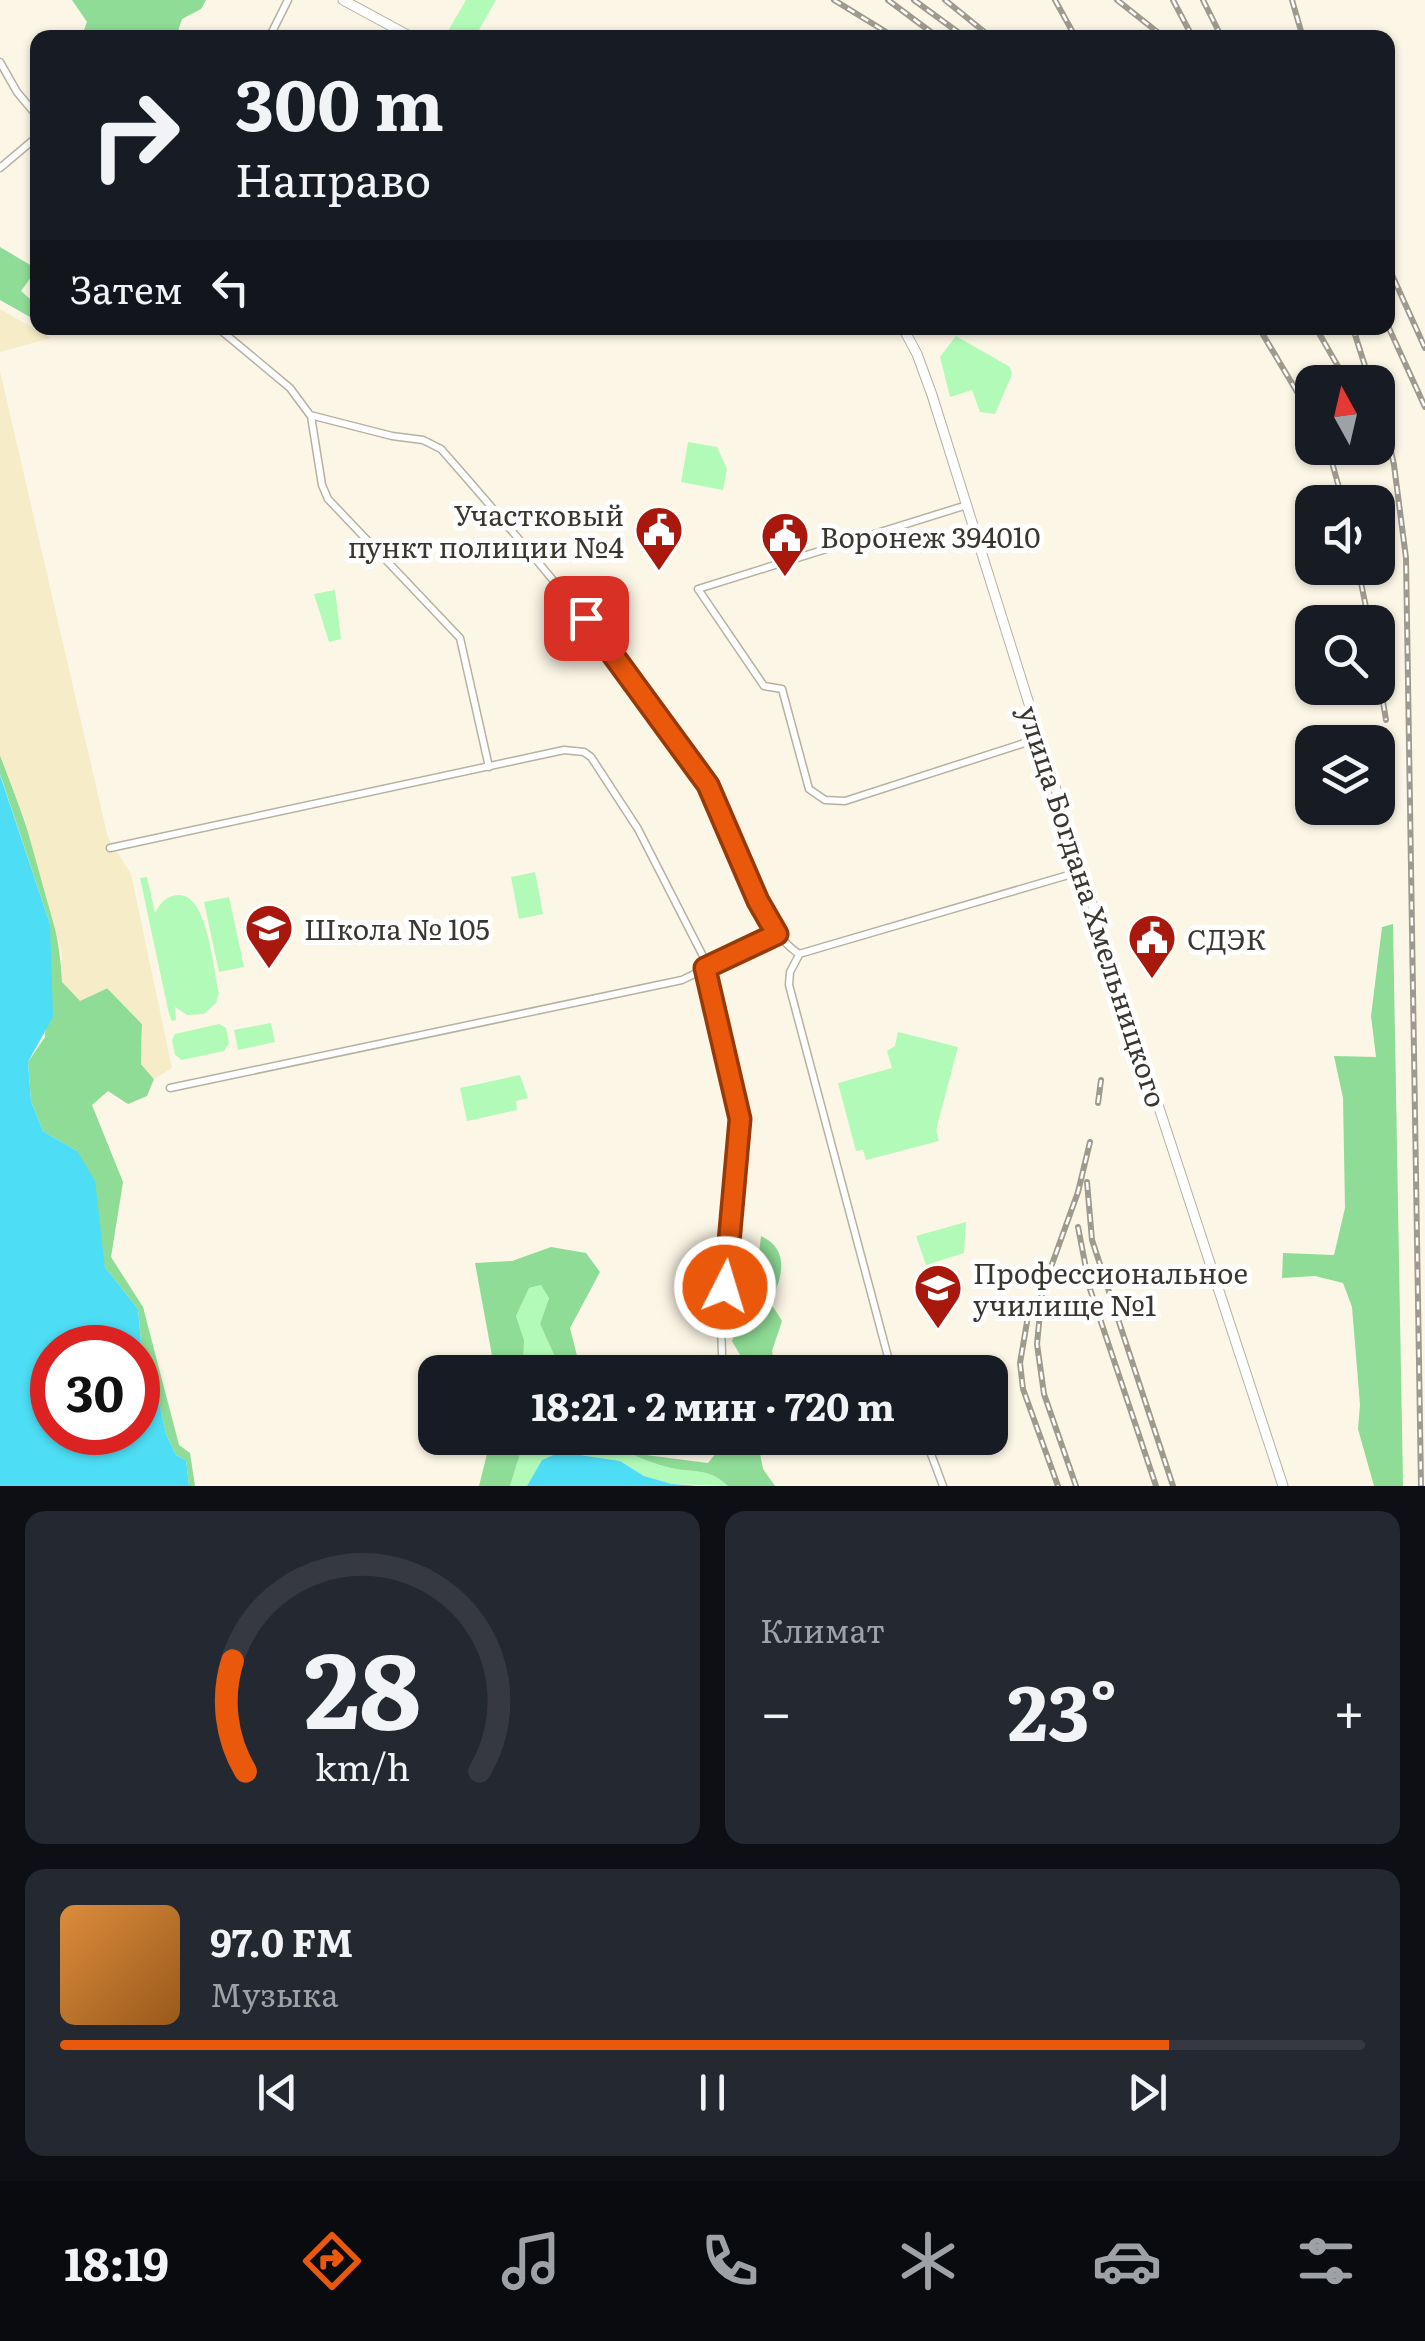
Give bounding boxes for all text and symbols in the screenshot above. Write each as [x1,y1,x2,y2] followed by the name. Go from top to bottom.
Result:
[235,49,444,153] text: 300 m
[70,70,200,200] icon: right
[235,144,431,211] text: Направо
[70,259,183,316] text: Затем
[203,260,258,315] icon: left
[1295,365,1395,465] north arrow
[1295,365,1395,825] map controls
[1295,485,1395,585] button: sound
[348,493,624,567] place label: Участковый пункт полиции №4
[633,504,685,572] public building icon: Участковый пункт полиции №4
[759,510,811,578] public building icon: Воронеж 394010
[820,515,1040,557] place label: Воронеж 394010
[544,576,629,661] pin
[559,591,614,646] icon: arrive
[1295,605,1395,705] button: search
[1009,700,1179,1112] street label: улица Богдана Хмельницкого
[1295,725,1395,825] button: layers
[243,902,295,970] school or university icon: Школа № 105
[304,907,490,949] place label: Школа № 105
[1126,912,1178,980] public building icon: СДЭК
[1187,917,1267,959] place label: СДЭК
[673,1235,777,1339] position arrow
[973,1251,1248,1325] place label: Профессиональное училище №1
[912,1262,964,1330] school or university icon: Профессиональное училище №1
[30,1325,160,1455] speed limit sign: 30
[531,1376,895,1433] text: 18:21 · 2 мин · 720 m
[760,1605,885,1653] text: Климат
[304,1607,421,1761] text: 28
[1007,1653,1118,1764] text: 23°
[760,1668,792,1750] text: −
[1333,1668,1365,1750] text: +
[315,1739,410,1792] text: km/h
[210,1912,353,1969] text: 97.0 FM
[210,1969,339,2017] text: Музыка
[250,2065,305,2120] icon: previous
[685,2065,740,2120] icon: pause
[1120,2065,1175,2120] icon: next
[297,2226,367,2296] icon: directions
[496,2226,566,2296] icon: music
[695,2226,765,2296] icon: phone
[893,2226,963,2296] icon: climate
[1092,2226,1162,2296] icon: car
[1291,2226,1361,2296] icon: filters
[64,2228,169,2295] text: 18:19

